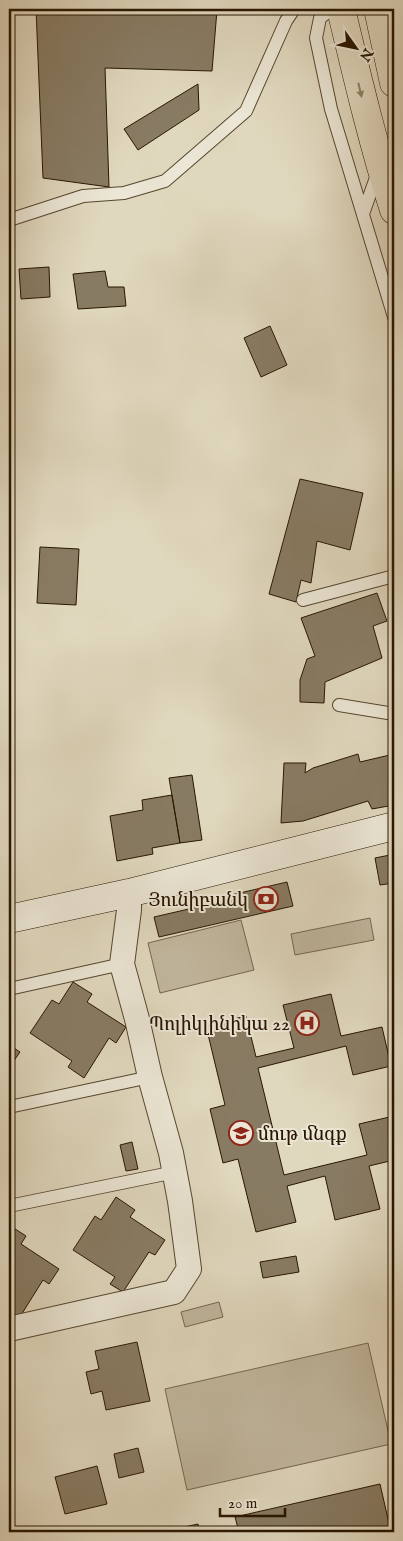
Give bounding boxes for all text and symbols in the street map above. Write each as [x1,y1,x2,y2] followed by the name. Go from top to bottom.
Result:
[330,22,380,72] north arrow
[355,44,377,65] text: N
[356,83,364,98] one-way arrow
[253,886,279,912] bank icon: Յունիբանկ
[148,889,248,913] place label: Յունիբանկ
[294,1010,320,1036] hospital icon: Պոլիկլինիկա 22
[149,1013,290,1037] place label: Պոլիկլինիկա 22
[228,1120,254,1146] school or university icon: մութ մնգք
[258,1123,347,1147] place label: մութ մնգք
[220,1486,286,1518] scale bar
[228,1494,258,1513] text: 20 m

